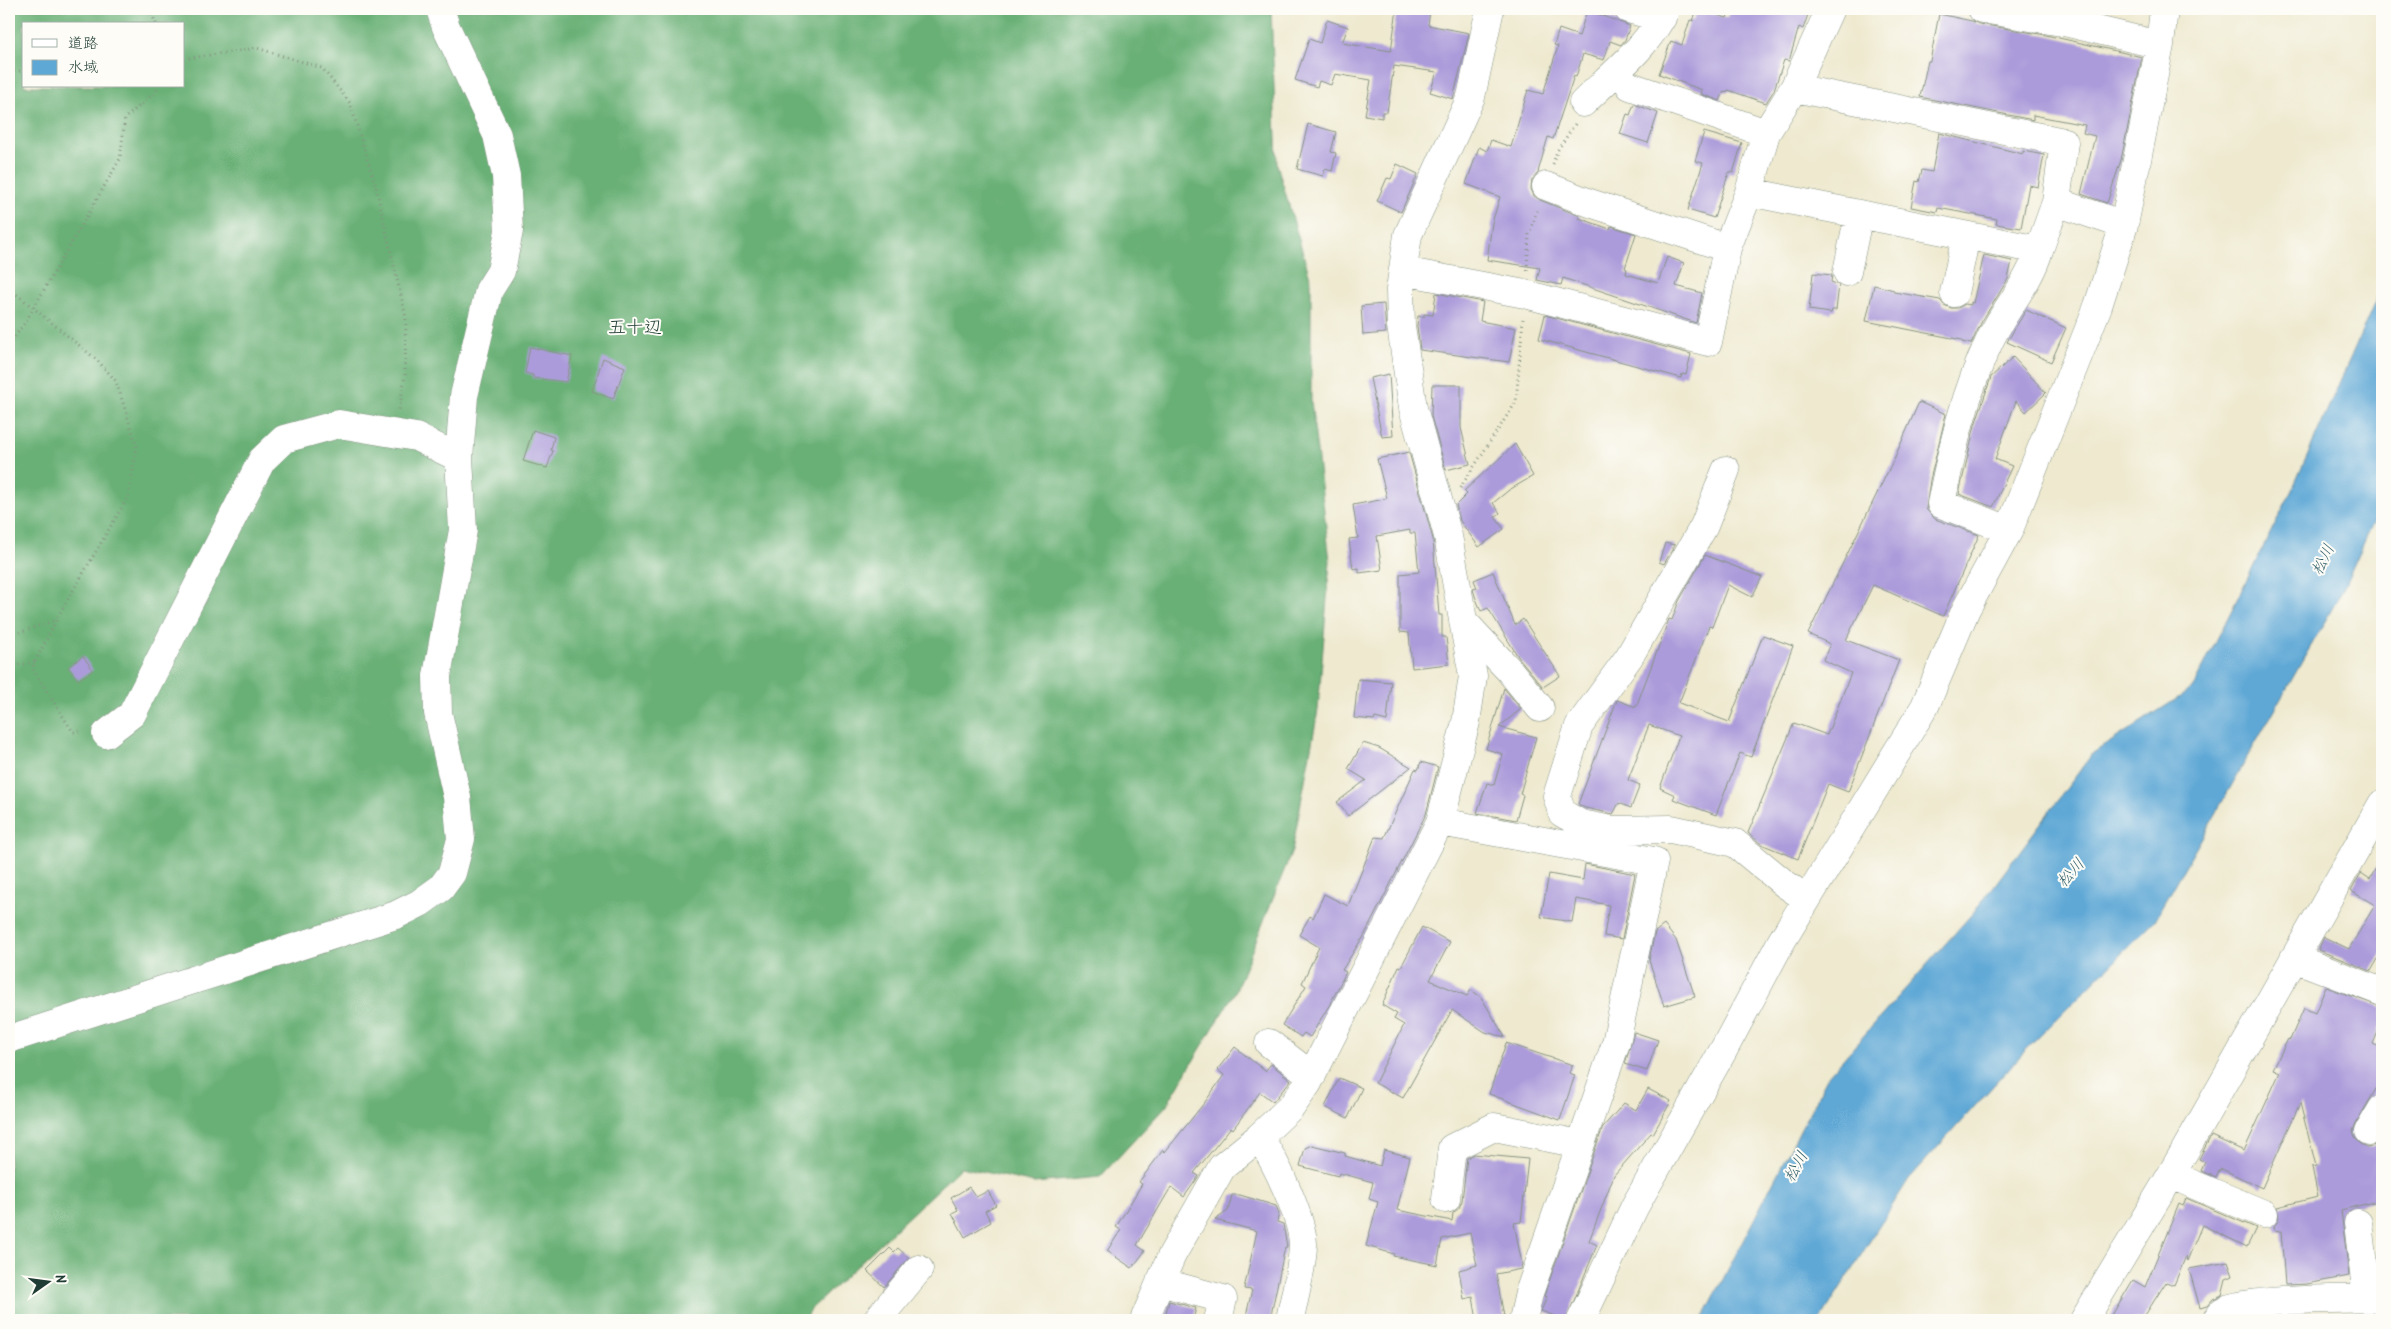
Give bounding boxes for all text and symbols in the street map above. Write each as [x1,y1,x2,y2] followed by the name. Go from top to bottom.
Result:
[22,22,185,88] legend
[68,32,98,56] text: 道路
[68,56,98,80] text: 水域
[608,314,662,343] district label: 五十辺
[2305,540,2342,580] water label: 松川
[2051,853,2091,893] water label: 松川
[1778,1147,1815,1187] water label: 松川
[22,1256,72,1306] north arrow
[48,1272,71,1286] text: N

